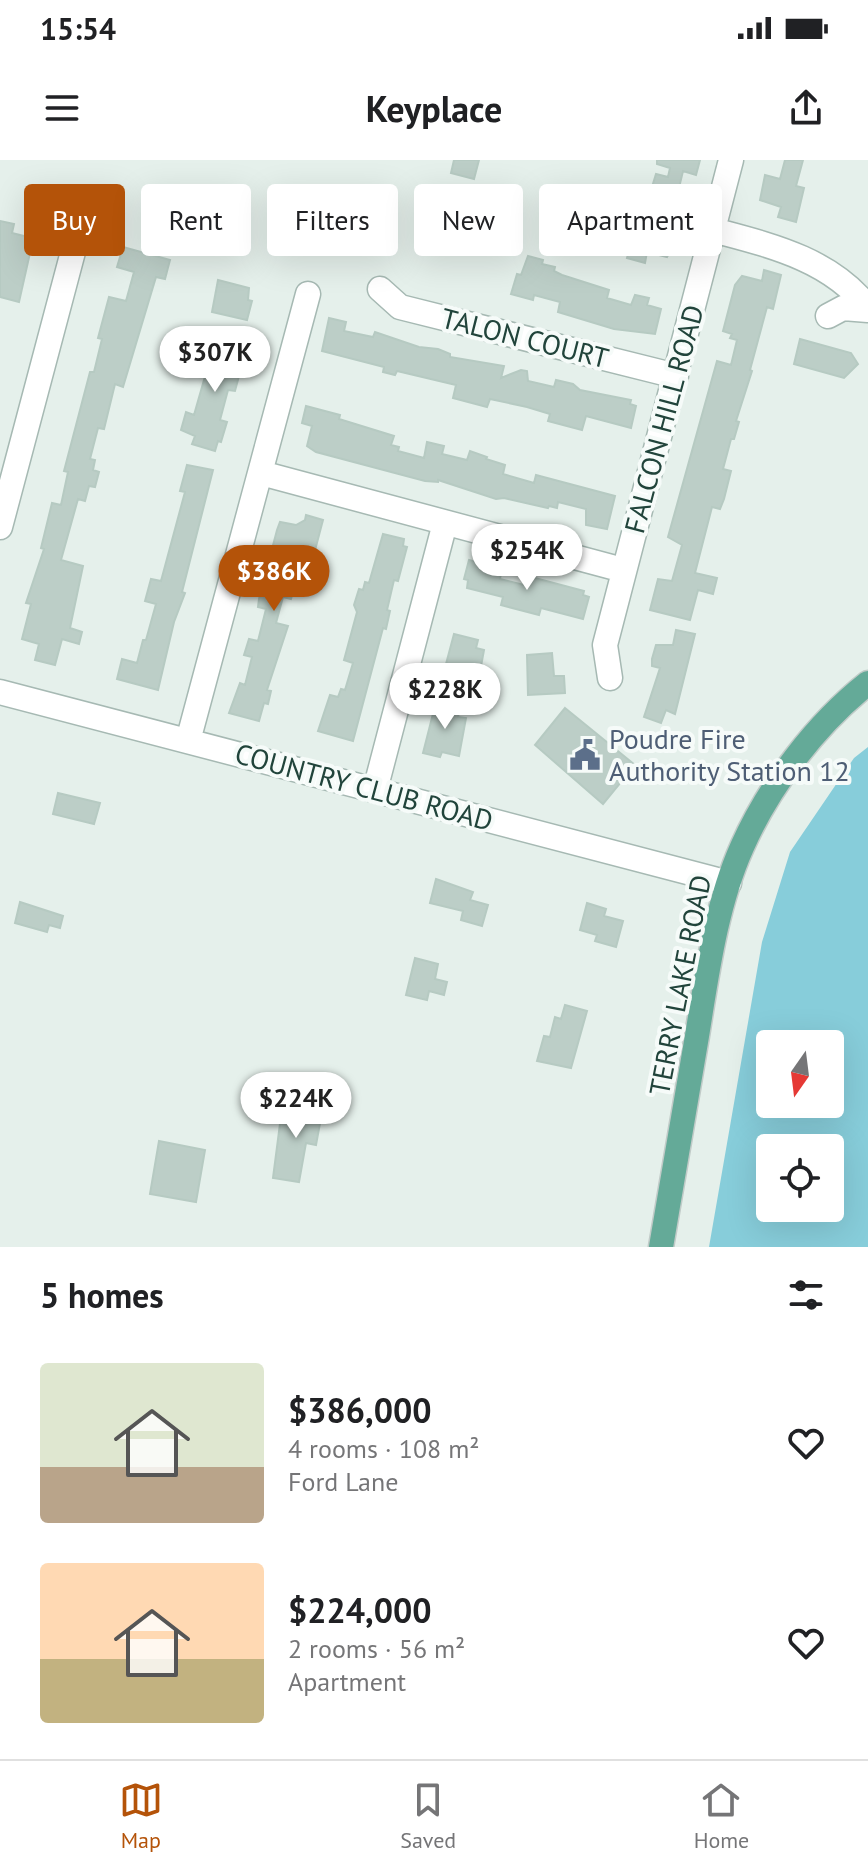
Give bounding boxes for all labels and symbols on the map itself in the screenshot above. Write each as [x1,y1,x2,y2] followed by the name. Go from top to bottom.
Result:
[438,299,613,376] street label: TALON COURT
[615,301,712,537] street label: FALCON HILL ROAD
[159,326,271,394] pin: $307K
[471,524,583,592] pin: $254K
[218,545,330,613] pin: $386K
[389,663,501,731] pin: $228K
[609,720,850,789] place label: Poudre Fire Authority Station 12
[231,734,497,839] street label: COUNTRY CLUB ROAD
[568,738,602,772] public building icon: Poudre Fire Authority Station 12
[640,872,719,1098] street label: TERRY LAKE ROAD
[756,1030,844,1118] north arrow
[240,1072,352,1140] pin: $224K

